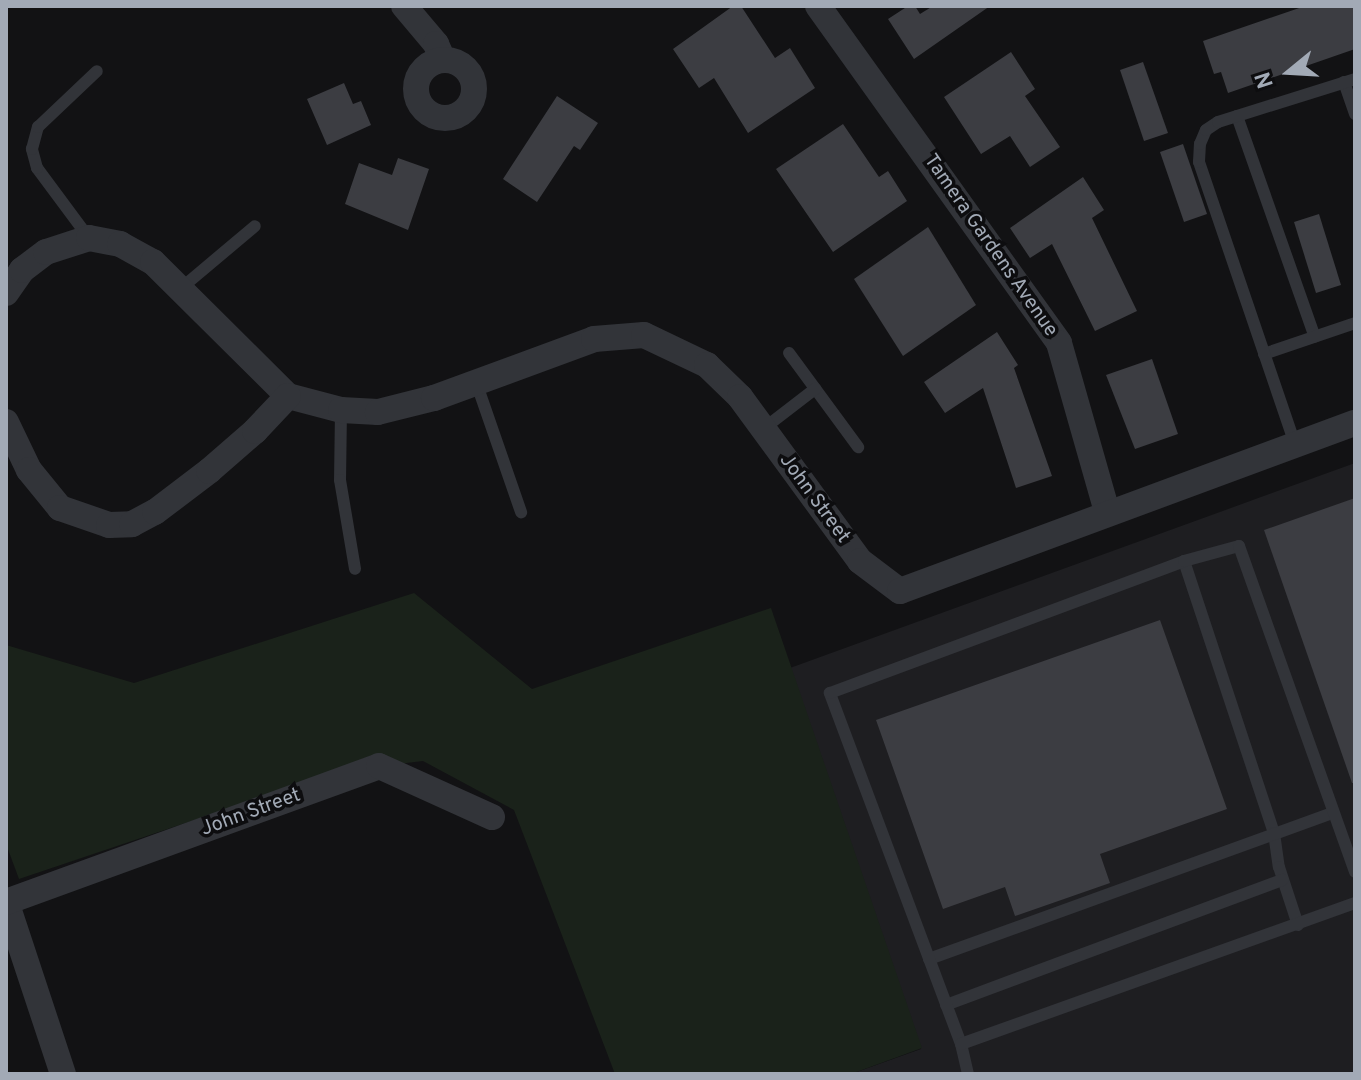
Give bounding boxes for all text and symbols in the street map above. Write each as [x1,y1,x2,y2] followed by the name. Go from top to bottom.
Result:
[1249,32,1329,112] north arrow
[1250,68,1281,91] text: N
[918,150,1062,342] street label: Tamera Gardens Avenue
[774,450,854,548] street label: John Street
[198,784,304,842] street label: John Street

